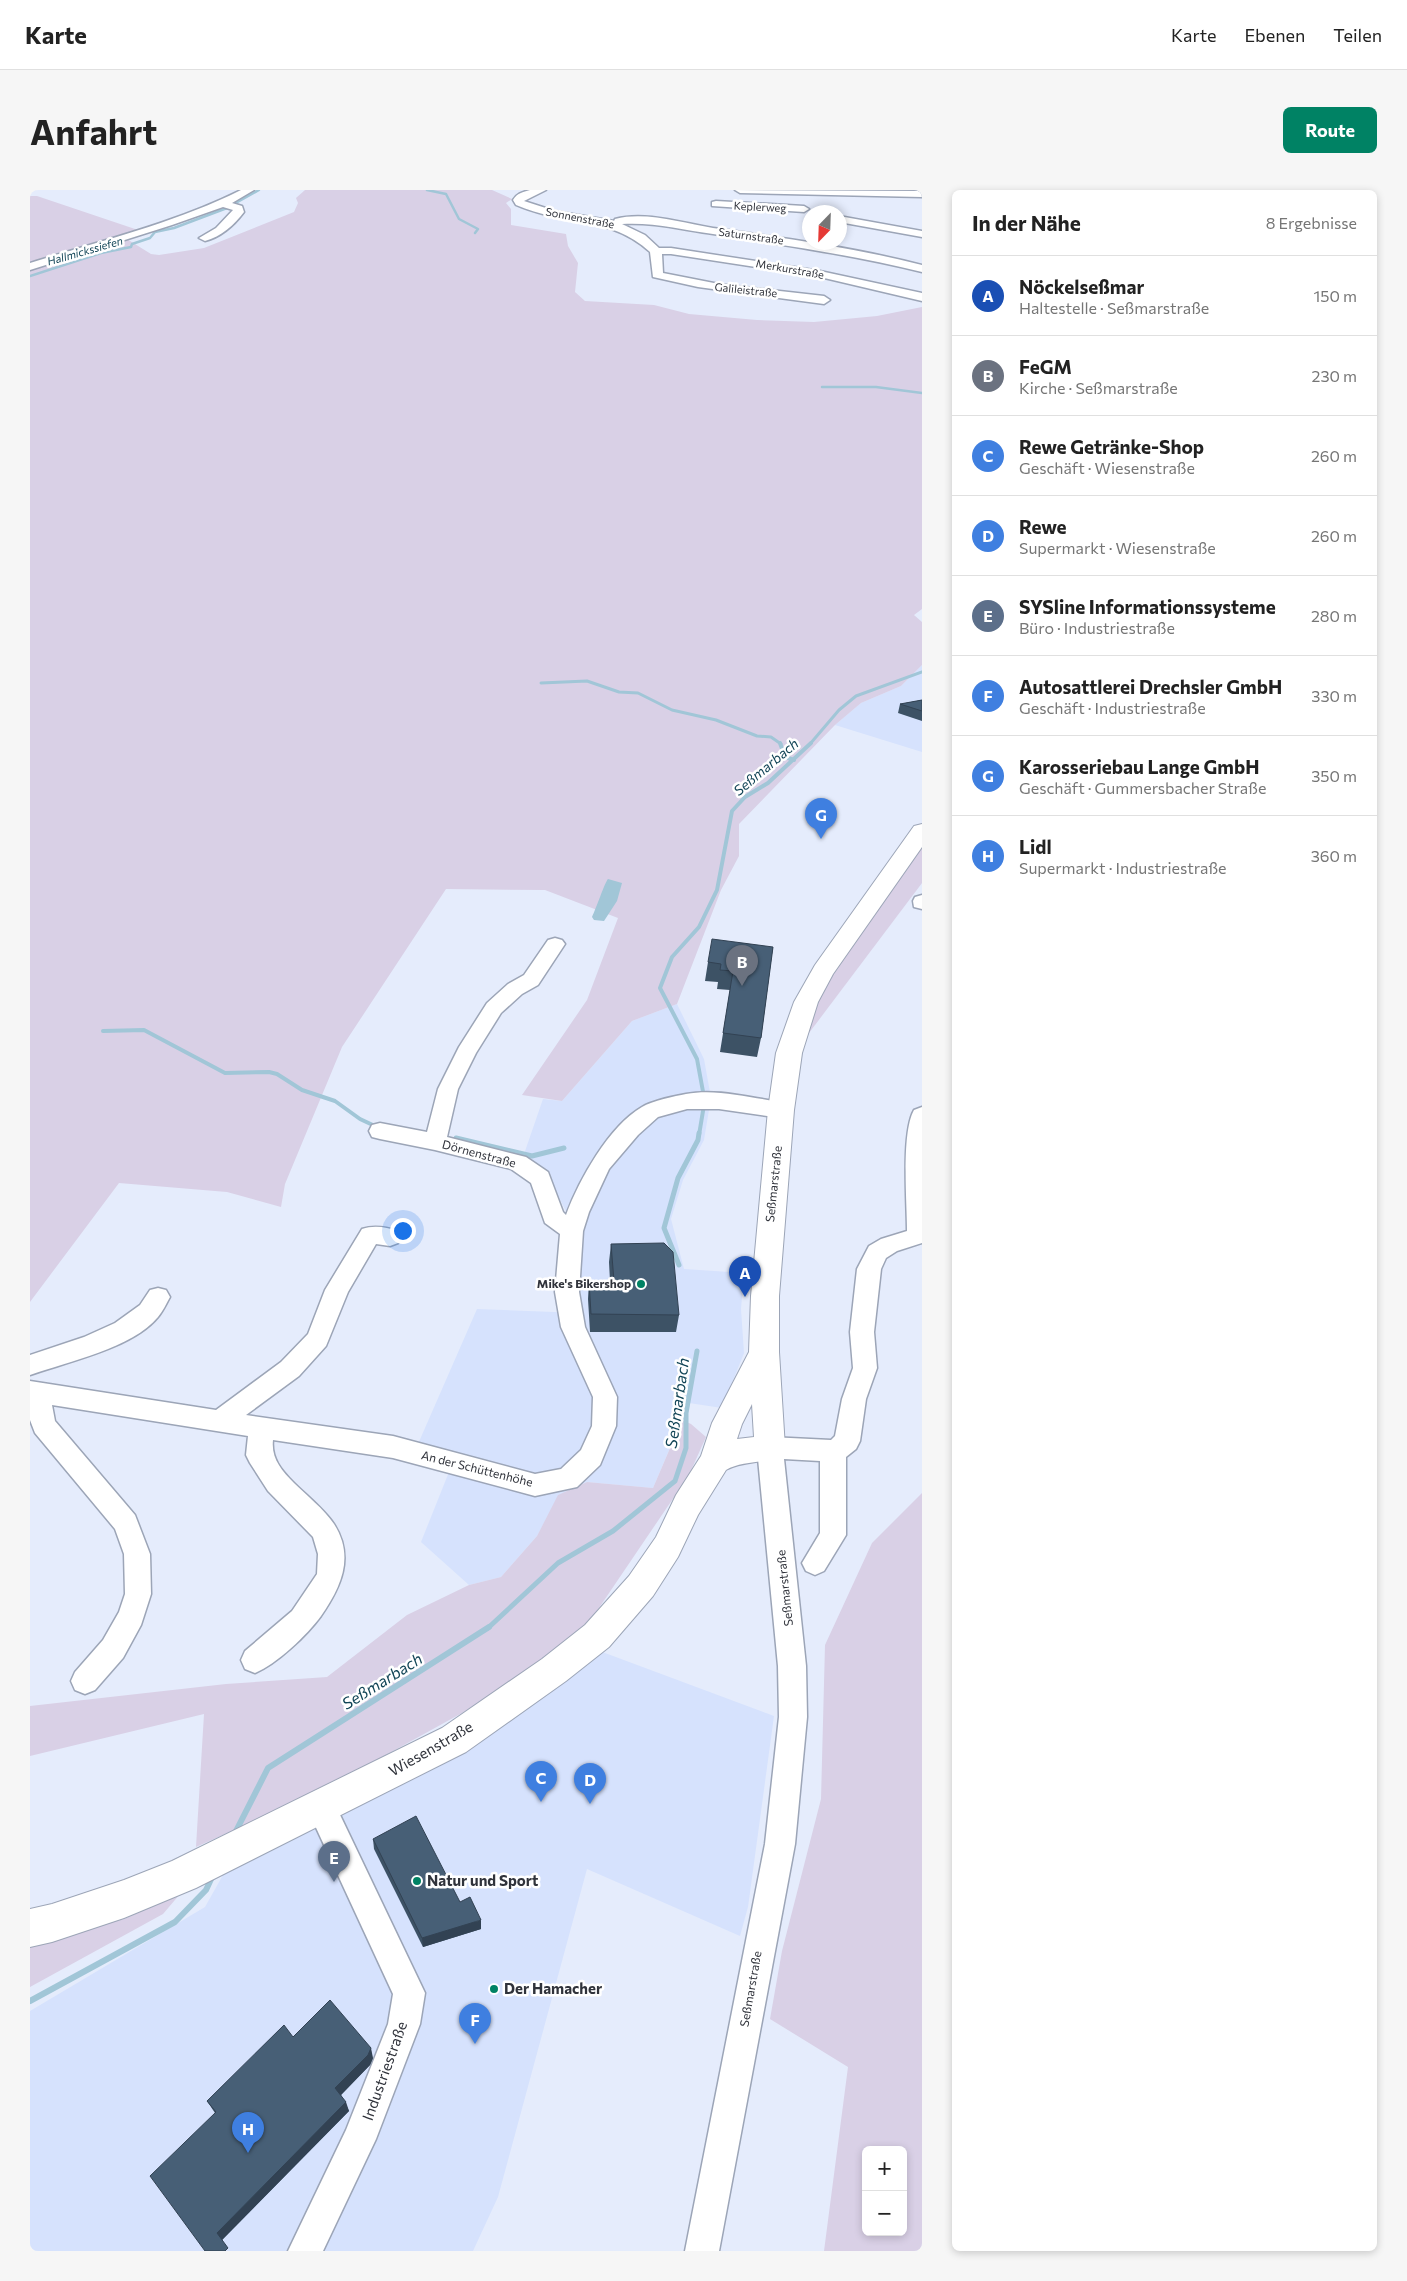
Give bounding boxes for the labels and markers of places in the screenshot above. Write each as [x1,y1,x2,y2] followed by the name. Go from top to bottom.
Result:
[805,798,837,839] pin: G
[726,945,758,986] pin: B
[729,1256,761,1297] pin: A
[537,1276,631,1290] place label: Mike's Bikershop
[635,1278,647,1290] marker: Mike's Bikershop
[525,1761,557,1802] pin: C
[574,1763,606,1804] pin: D
[318,1841,350,1882] pin: E
[427,1871,538,1889] place label: Natur und Sport
[411,1875,423,1887] marker: Natur und Sport
[504,1979,602,1997] place label: Der Hamacher
[488,1983,500,1995] marker: Der Hamacher
[459,2003,491,2044] pin: F
[232,2112,264,2153] pin: H

